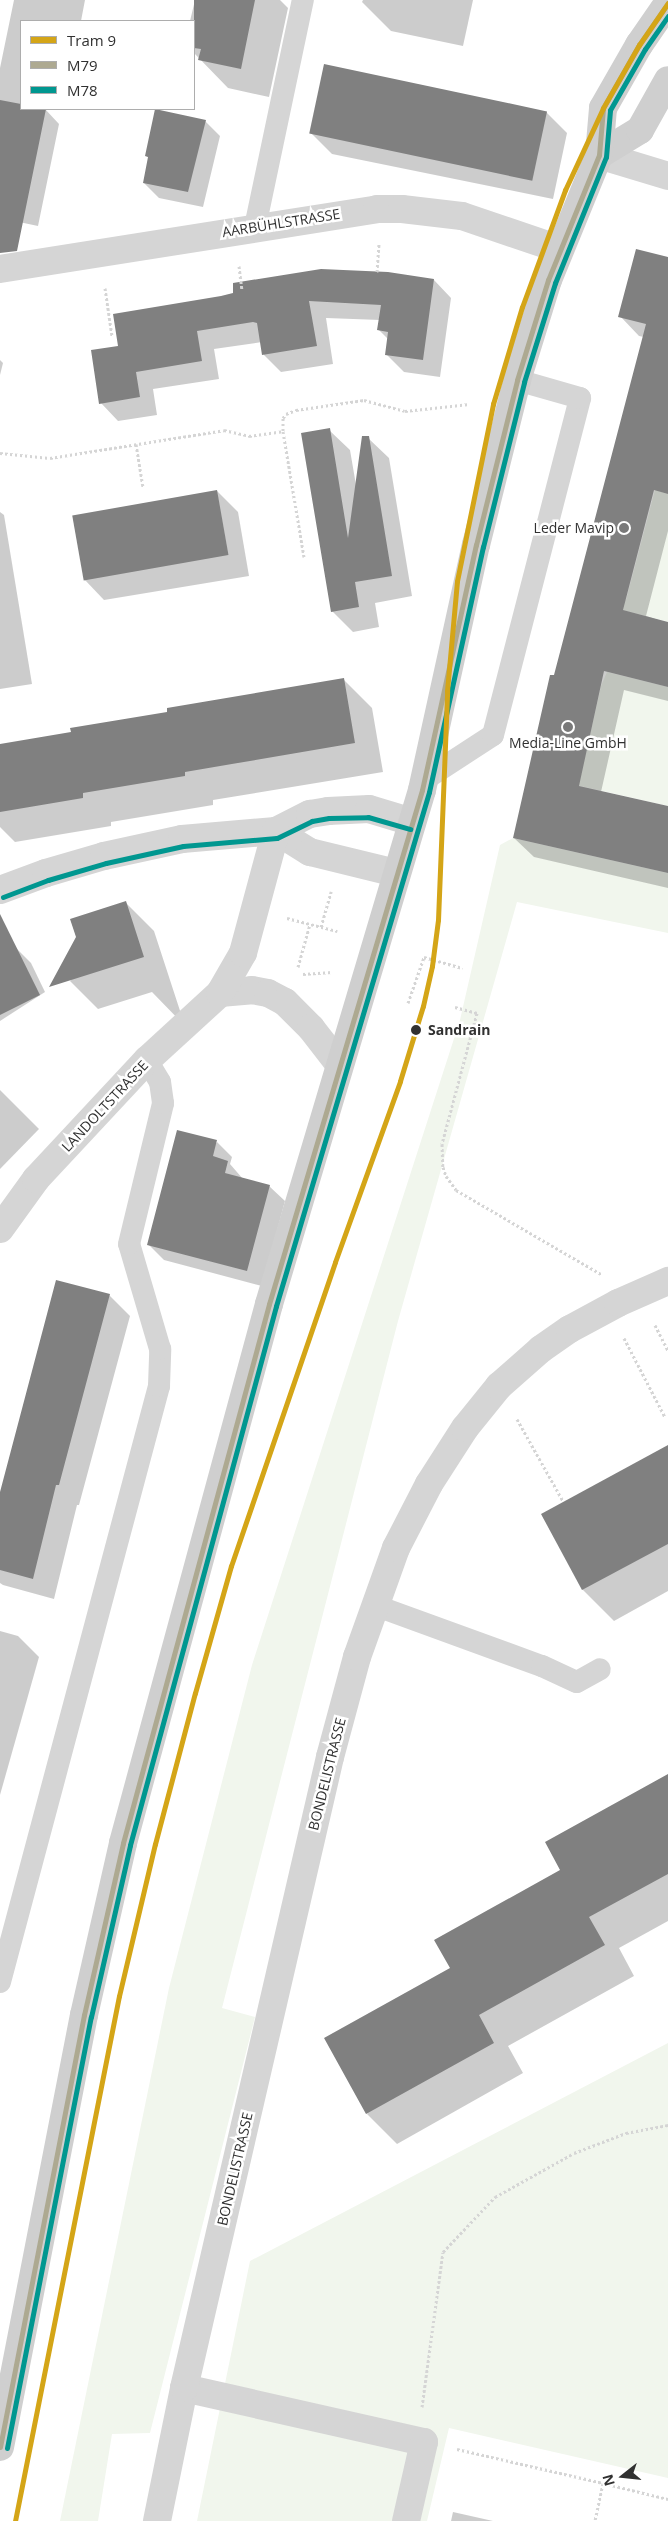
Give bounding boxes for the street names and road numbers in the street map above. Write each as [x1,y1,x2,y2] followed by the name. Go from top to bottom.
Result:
[221,205,341,241] street label: AARBÜHLSTRASSE
[58,1057,152,1155] street label: LANDOLTSTRASSE
[305,1716,349,1832] street label: BONDELISTRASSE
[214,2111,256,2227] street label: BONDELISTRASSE

